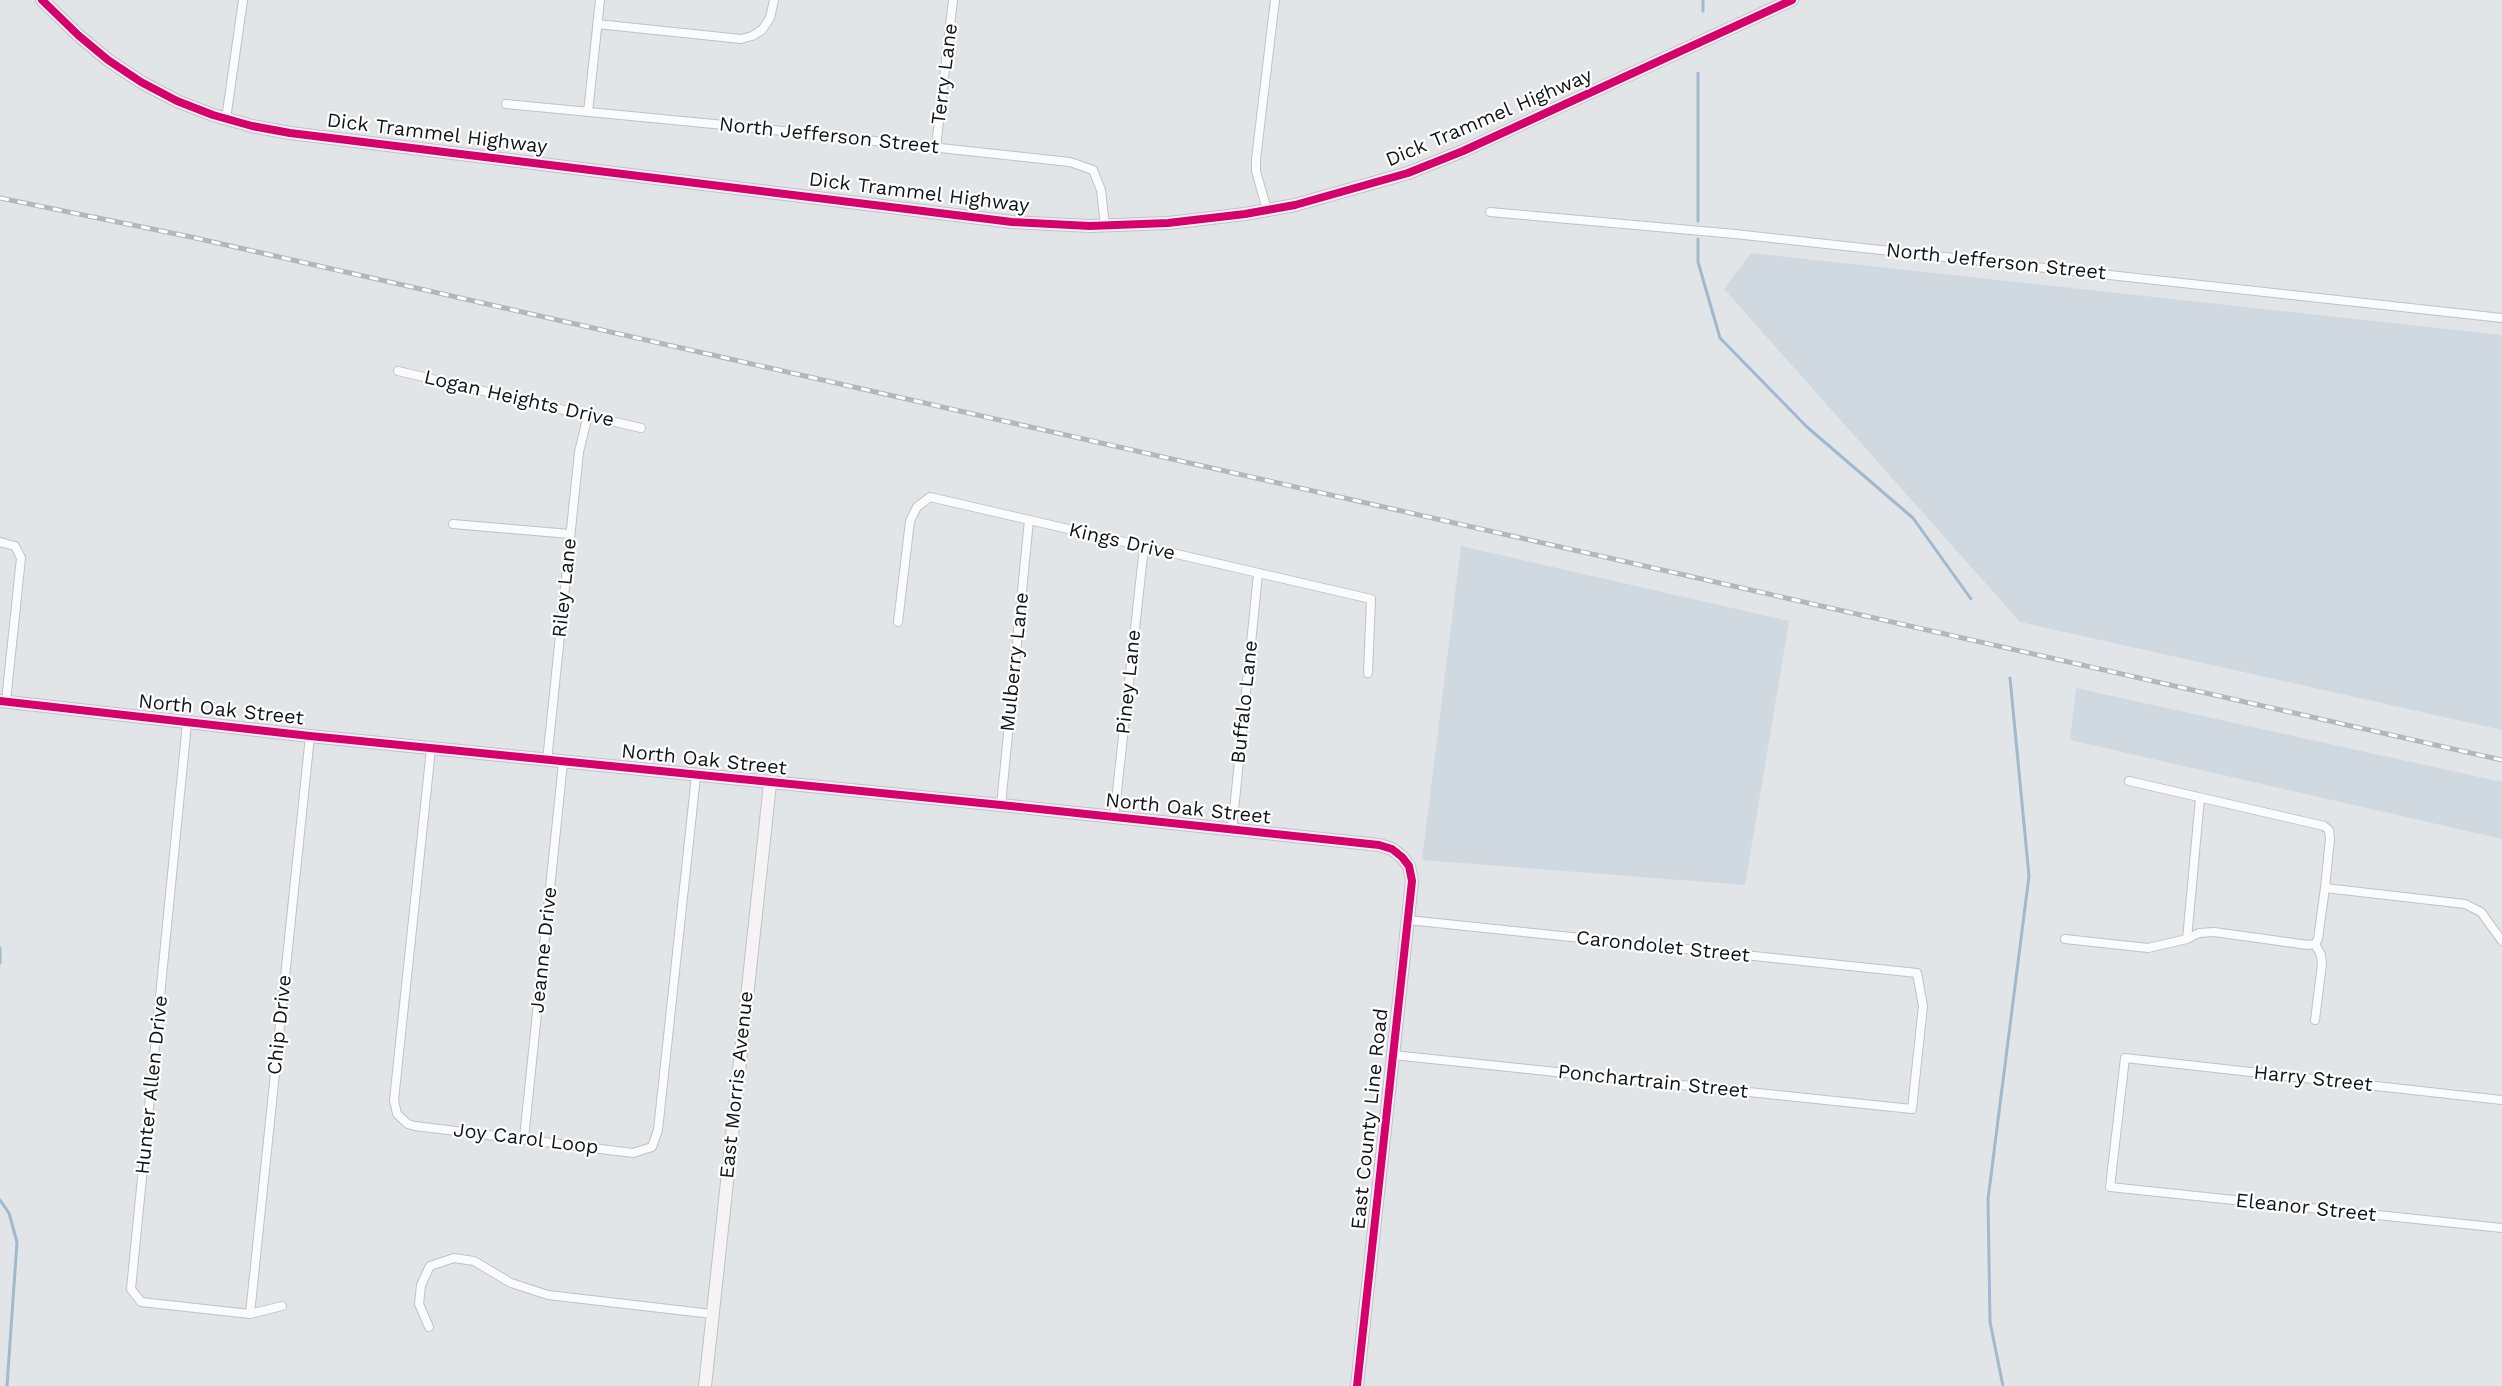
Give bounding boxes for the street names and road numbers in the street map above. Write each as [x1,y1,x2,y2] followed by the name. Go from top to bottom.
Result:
[927,22,963,126] street label: Terry Lane
[1382,64,1596,172] street label: Dick Trammel Highway
[325,109,549,159] street label: Dick Trammel Highway
[718,113,940,159] street label: North Jefferson Street
[807,168,1031,218] street label: Dick Trammel Highway
[1885,239,2107,285] street label: North Jefferson Street
[422,365,616,433] street label: Logan Heights Drive
[1066,518,1178,566] street label: Kings Drive
[548,537,582,639] street label: Riley Lane
[996,591,1034,733] street label: Mulberry Lane
[1112,628,1146,736] street label: Piney Lane
[1227,639,1263,765] street label: Buffalo Lane
[137,689,305,731] street label: North Oak Street
[620,739,788,781] street label: North Oak Street
[1104,788,1272,830] street label: North Oak Street
[525,886,563,1014] street label: Jeanne Drive
[1575,926,1751,968] street label: Carondolet Street
[263,974,297,1076] street label: Chip Drive
[715,990,759,1180] street label: East Morris Avenue
[131,994,173,1176] street label: Hunter Allen Drive
[1346,1007,1394,1231] street label: East County Line Road
[1557,1060,1749,1104] street label: Ponchartrain Street
[2252,1061,2374,1097] street label: Harry Street
[452,1118,600,1160] street label: Joy Carol Loop
[2234,1189,2378,1227] street label: Eleanor Street

